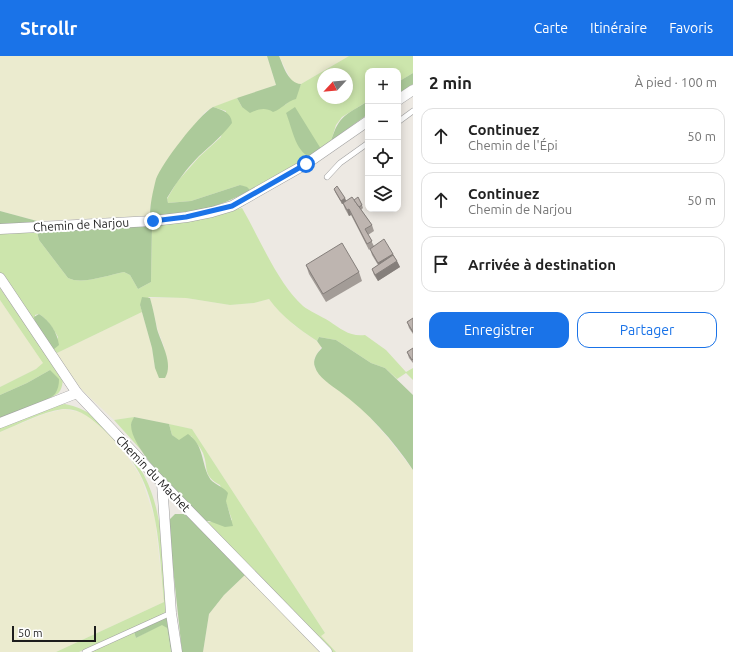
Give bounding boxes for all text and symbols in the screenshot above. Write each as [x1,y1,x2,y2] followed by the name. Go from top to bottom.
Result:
[20,17,77,39] text: Strollr
[534,20,568,36] text: Carte
[590,20,647,36] text: Itinéraire
[669,20,713,36] text: Favoris
[317,68,353,104] north arrow
[365,68,401,212] map controls
[365,68,401,104] button: +
[429,73,472,92] text: 2 min
[635,75,717,89] text: À pied · 100 m
[365,104,401,140] button: −
[468,121,539,138] text: Continuez
[430,125,452,147] icon: ahead
[687,129,716,143] text: 50 m
[468,138,558,152] text: Chemin de l'Épi
[365,140,401,176] button: locate
[297,155,315,173] route start
[365,176,401,212] button: layers
[468,185,539,202] text: Continuez
[430,189,452,211] icon: ahead
[687,193,716,207] text: 50 m
[468,202,572,216] text: Chemin de Narjou
[144,212,162,230] route end
[33,215,129,234] street label: Chemin de Narjou
[430,253,452,275] icon: arrive
[468,256,616,273] text: Arrivée à destination
[429,312,569,348] button: Enregistrer
[577,312,717,348] button: Partager
[114,433,193,515] street label: Chemin du Machet
[12,624,96,643] scale bar
[18,627,42,639] text: 50 m

